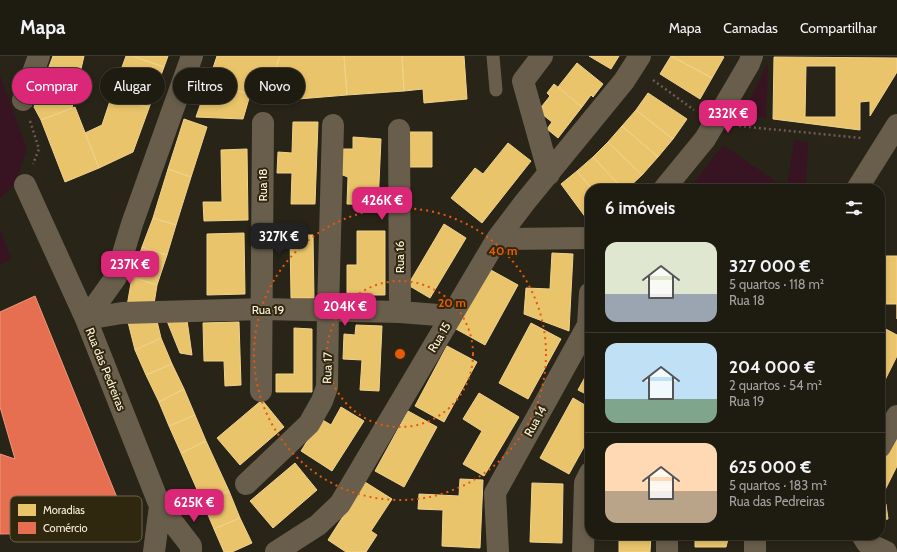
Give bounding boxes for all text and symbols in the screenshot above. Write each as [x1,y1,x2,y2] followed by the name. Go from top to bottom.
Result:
[20,16,66,39] text: Mapa
[669,19,701,37] text: Mapa
[723,19,778,37] text: Camadas
[800,19,877,37] text: Compartilhar
[12,68,92,104] chip: Comprar
[100,68,165,104] chip: Alugar
[173,68,237,104] chip: Filtros
[245,68,305,104] chip: Novo
[695,100,761,134] pin: 232K €
[708,105,748,121] text: 232K €
[255,168,270,202] street label: Rua 18
[349,187,415,221] pin: 426K €
[361,192,403,208] text: 426K €
[843,197,865,219] icon: filters
[605,198,675,218] text: 6 imóveis
[246,223,312,257] pin: 327K €
[259,228,299,244] text: 327K €
[392,241,407,273] street label: Rua 16
[488,243,518,258] text: 40 m
[97,251,163,285] pin: 237K €
[110,256,150,272] text: 237K €
[729,256,810,276] text: 327 000 €
[637,258,685,306] icon: home
[729,276,824,292] text: 5 quartos · 118 m²
[729,292,765,308] text: Rua 18
[312,293,378,327] pin: 204K €
[438,295,466,310] text: 20 m
[323,298,367,314] text: 204K €
[252,302,284,317] street label: Rua 19
[424,319,454,355] street label: Rua 15
[83,325,129,413] street label: Rua das Pedreiras
[393,347,407,361] centre of rings
[319,352,335,384] street label: Rua 17
[729,357,815,377] text: 204 000 €
[637,359,685,407] icon: home
[729,377,822,393] text: 2 quartos · 54 m²
[729,393,764,409] text: Rua 19
[521,403,550,439] street label: Rua 14
[729,457,811,477] text: 625 000 €
[637,459,685,507] icon: home
[729,477,827,493] text: 5 quartos · 183 m²
[161,489,227,523] pin: 625K €
[729,493,825,509] text: Rua das Pedreiras
[174,494,214,510] text: 625K €
[10,496,142,542] legend
[43,503,85,517] text: Moradias
[43,521,88,535] text: Comércio

